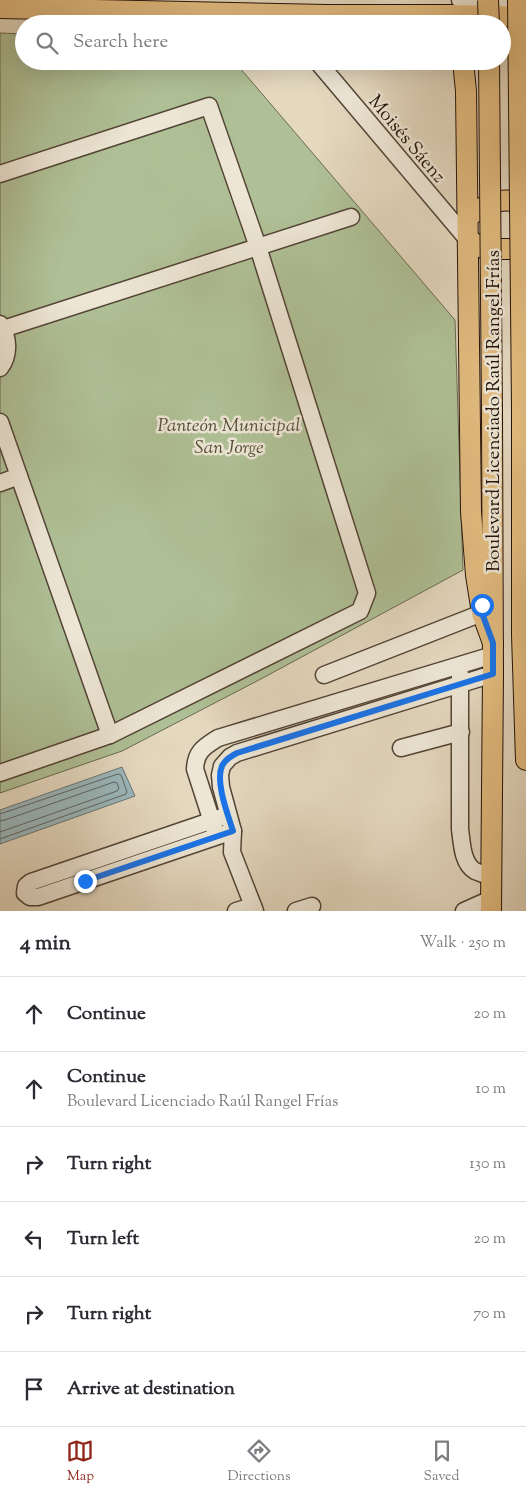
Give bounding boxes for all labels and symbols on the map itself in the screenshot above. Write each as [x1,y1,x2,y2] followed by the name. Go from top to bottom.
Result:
[361,90,451,190] street label: Moisés Sáenz
[481,250,508,572] street label: Boulevard Licenciado Raúl Rangel Frías
[158,413,300,462] park label: Panteón Municipal San Jorge
[471,594,494,617] route start
[74,870,97,893] route end

